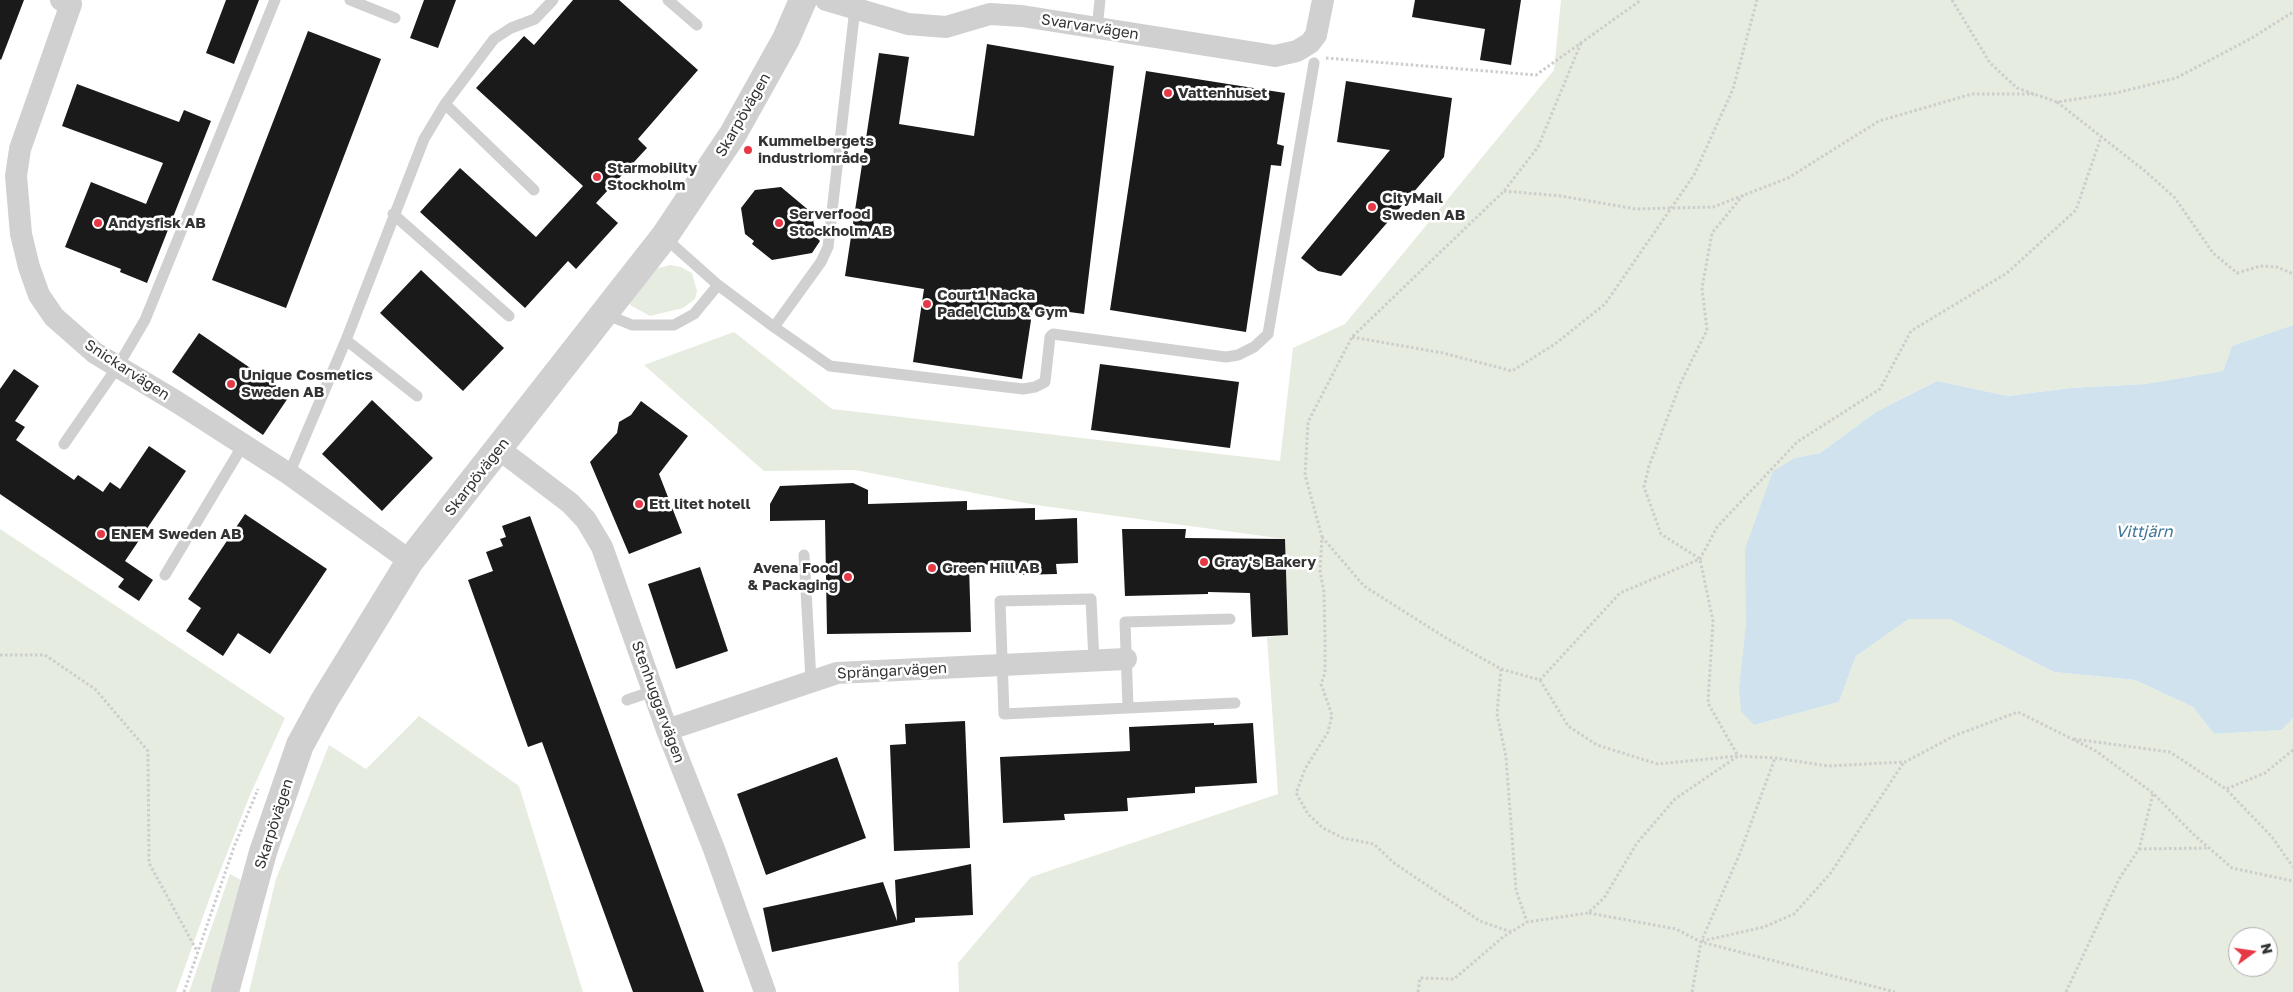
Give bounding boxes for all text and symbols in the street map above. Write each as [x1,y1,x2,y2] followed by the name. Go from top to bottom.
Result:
[1040,10,1140,44] street label: Svarvarvägen
[712,70,774,160] street label: Skarpövägen
[1178,84,1267,102] place label: Vattenhuset
[1162,87,1174,99] marker: Vattenhuset
[758,132,874,167] place label: Kummelbergets industriområde
[742,144,754,156] marker: Kummelbergets industriområde
[607,159,697,194] place label: Starmobility Stockholm
[591,171,603,183] marker: Starmobility Stockholm
[1382,189,1465,224] place label: CityMail Sweden AB
[1366,201,1378,213] marker: CityMail Sweden AB
[789,205,892,240] place label: Serverfood Stockholm AB
[108,214,206,232] place label: Andysfisk AB
[92,217,104,229] marker: Andysfisk AB
[773,217,785,229] marker: Serverfood Stockholm AB
[937,286,1067,321] place label: Court1 Nacka Padel Club & Gym
[921,298,933,310] marker: Court1 Nacka Padel Club & Gym
[81,336,173,404] street label: Snickarvägen
[241,366,373,401] place label: Unique Cosmetics Sweden AB
[225,378,237,390] marker: Unique Cosmetics Sweden AB
[441,434,513,520] street label: Skarpövägen
[649,495,751,513] place label: Ett litet hotell
[633,498,645,510] marker: Ett litet hotell
[2115,522,2173,542] water label: Vittjärn
[111,525,241,543] place label: ENEM Sweden AB
[95,528,107,540] marker: ENEM Sweden AB
[1214,553,1316,571] place label: Gray's Bakery
[1198,556,1210,568] marker: Gray's Bakery
[748,559,838,594] place label: Avena Food & Packaging
[942,559,1040,577] place label: Green Hill AB
[926,562,938,574] marker: Green Hill AB
[842,571,854,583] marker: Avena Food & Packaging
[628,639,688,765] street label: Stenhuggarvägen
[837,659,947,683] street label: Sprängarvägen
[251,777,297,871] street label: Skarpövägen
[2228,927,2278,977] north arrow
[2258,941,2277,956] text: N

